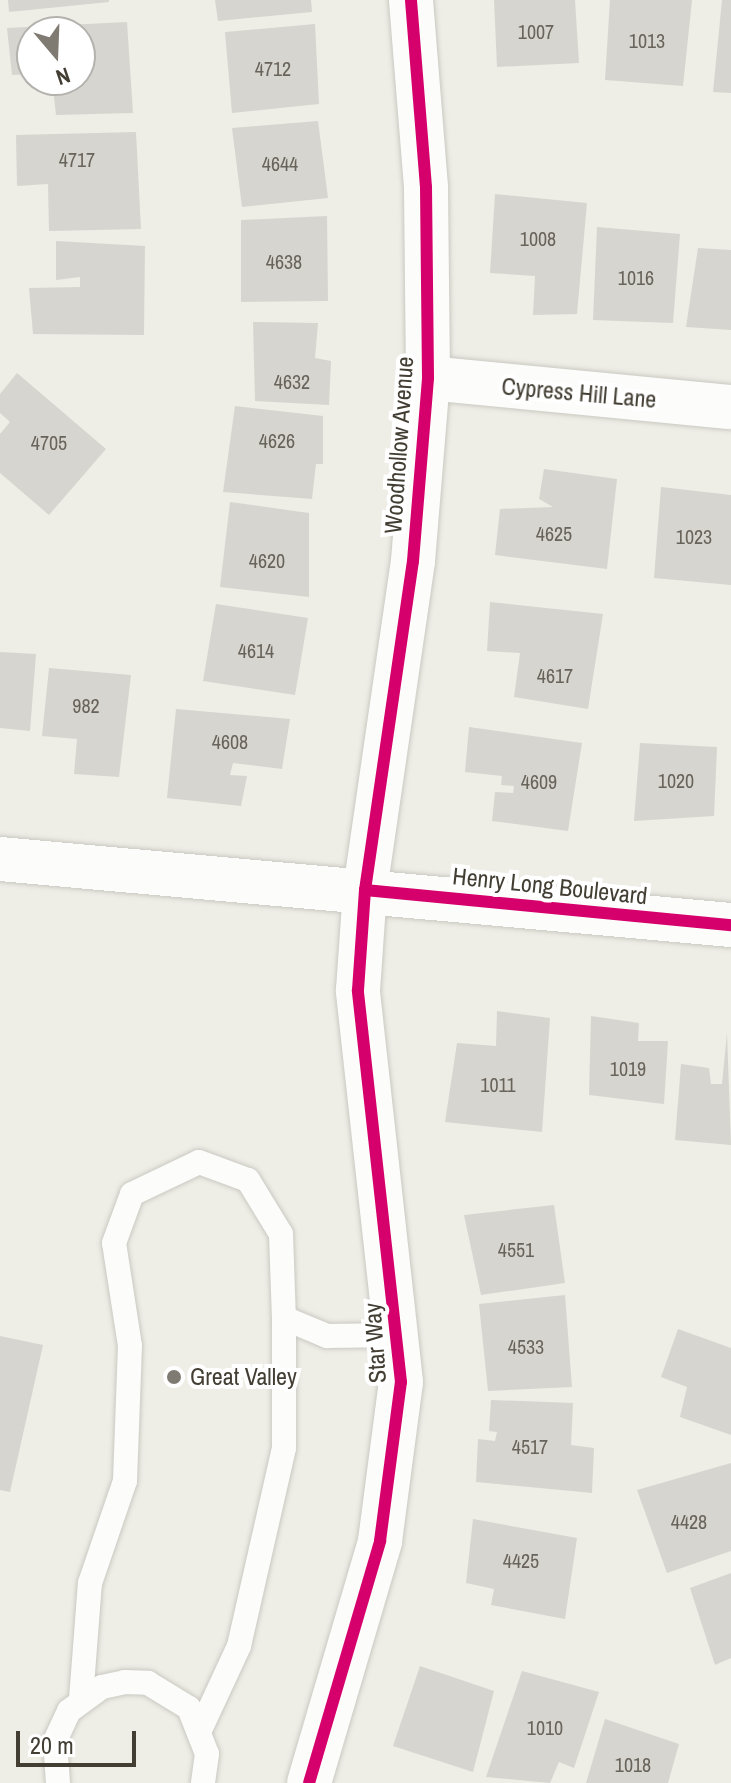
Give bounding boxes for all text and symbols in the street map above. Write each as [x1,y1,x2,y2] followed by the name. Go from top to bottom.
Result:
[16,16,96,96] north arrow
[518,19,554,43] house number: 1007
[629,28,665,52] house number: 1013
[255,56,291,80] house number: 4712
[52,60,74,93] text: N
[59,147,95,171] house number: 4717
[262,151,298,175] house number: 4644
[520,226,556,250] house number: 1008
[266,249,302,273] house number: 4638
[618,265,654,289] house number: 1016
[378,355,420,535] street label: Woodhollow Avenue
[274,369,310,393] house number: 4632
[500,372,658,414] street label: Cypress Hill Lane
[259,428,295,452] house number: 4626
[31,430,67,454] house number: 4705
[536,521,572,545] house number: 4625
[676,524,712,548] house number: 1023
[249,548,285,572] house number: 4620
[238,638,274,662] house number: 4614
[537,663,573,687] house number: 4617
[72,693,100,717] house number: 982
[212,729,248,753] house number: 4608
[658,768,694,792] house number: 1020
[521,769,557,793] house number: 4609
[451,861,649,911] street label: Henry Long Boulevard
[610,1056,646,1080] house number: 1019
[480,1072,516,1096] house number: 1011
[498,1237,534,1261] house number: 4551
[358,1302,392,1384] street label: Star Way
[508,1334,544,1358] house number: 4533
[190,1363,297,1391] place label: Great Valley
[165,1368,183,1386] marker: Great Valley
[512,1434,548,1458] house number: 4517
[671,1509,707,1533] house number: 4428
[503,1548,539,1572] house number: 4425
[20,1715,140,1765] scale bar
[527,1715,563,1739] house number: 1010
[30,1729,74,1761] text: 20 m
[615,1752,651,1776] house number: 1018

